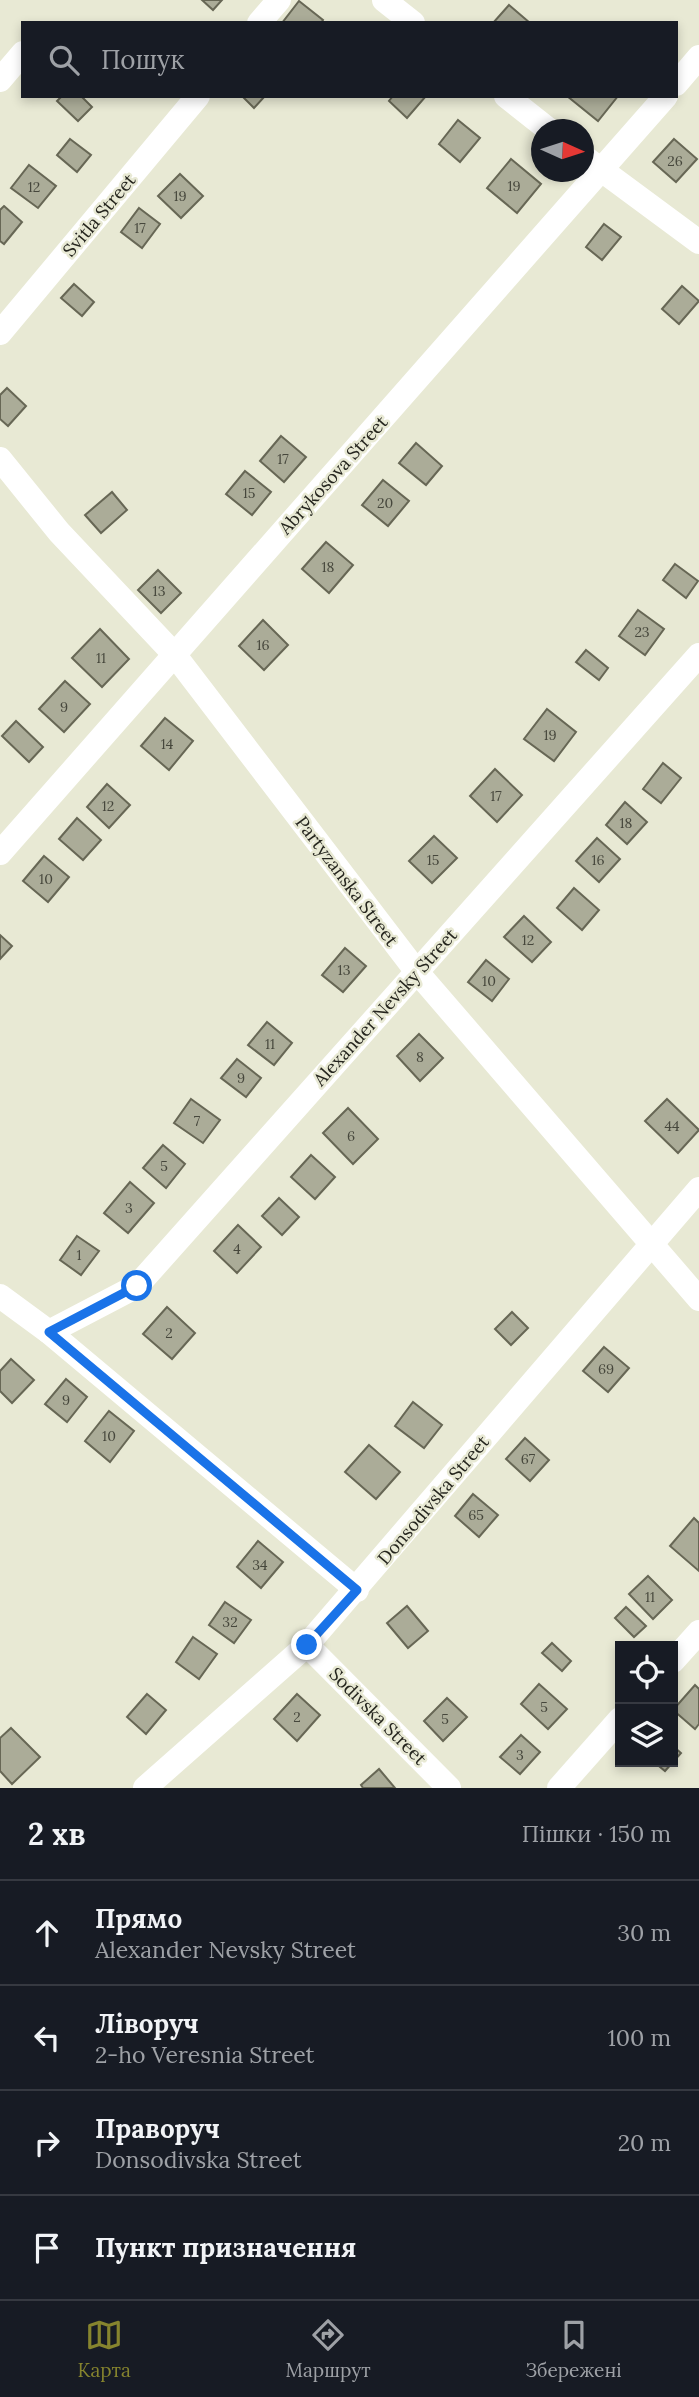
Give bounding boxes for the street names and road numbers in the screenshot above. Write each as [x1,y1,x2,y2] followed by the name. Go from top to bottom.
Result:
[58,169,140,261] street label: Svitla Street
[273,411,392,540] street label: Abrykosova Street
[291,811,403,951] street label: Partyzanska Street
[307,923,462,1091] street label: Alexander Nevsky Street
[372,1431,494,1569] street label: Donsodivska Street
[324,1662,432,1770] street label: Sodivska Street

